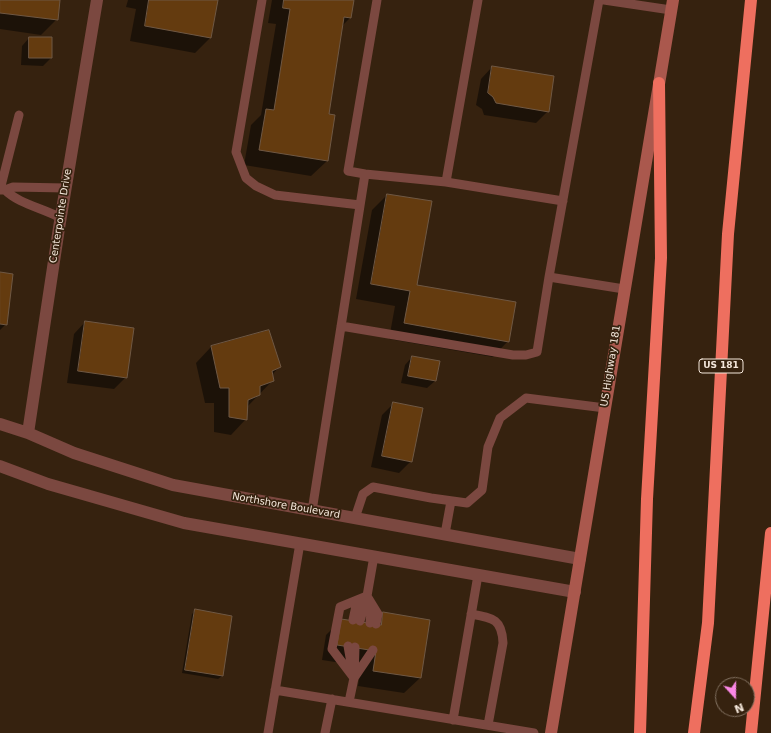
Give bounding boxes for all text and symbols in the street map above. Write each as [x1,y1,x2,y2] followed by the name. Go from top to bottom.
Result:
[48,168,74,264] street label: Centerpointe Drive
[599,324,623,408] street label: US Highway 181
[699,359,743,373] road number: US 181
[231,491,341,521] street label: Northshore Boulevard
[715,677,755,717] north arrow
[732,700,746,715] text: N

